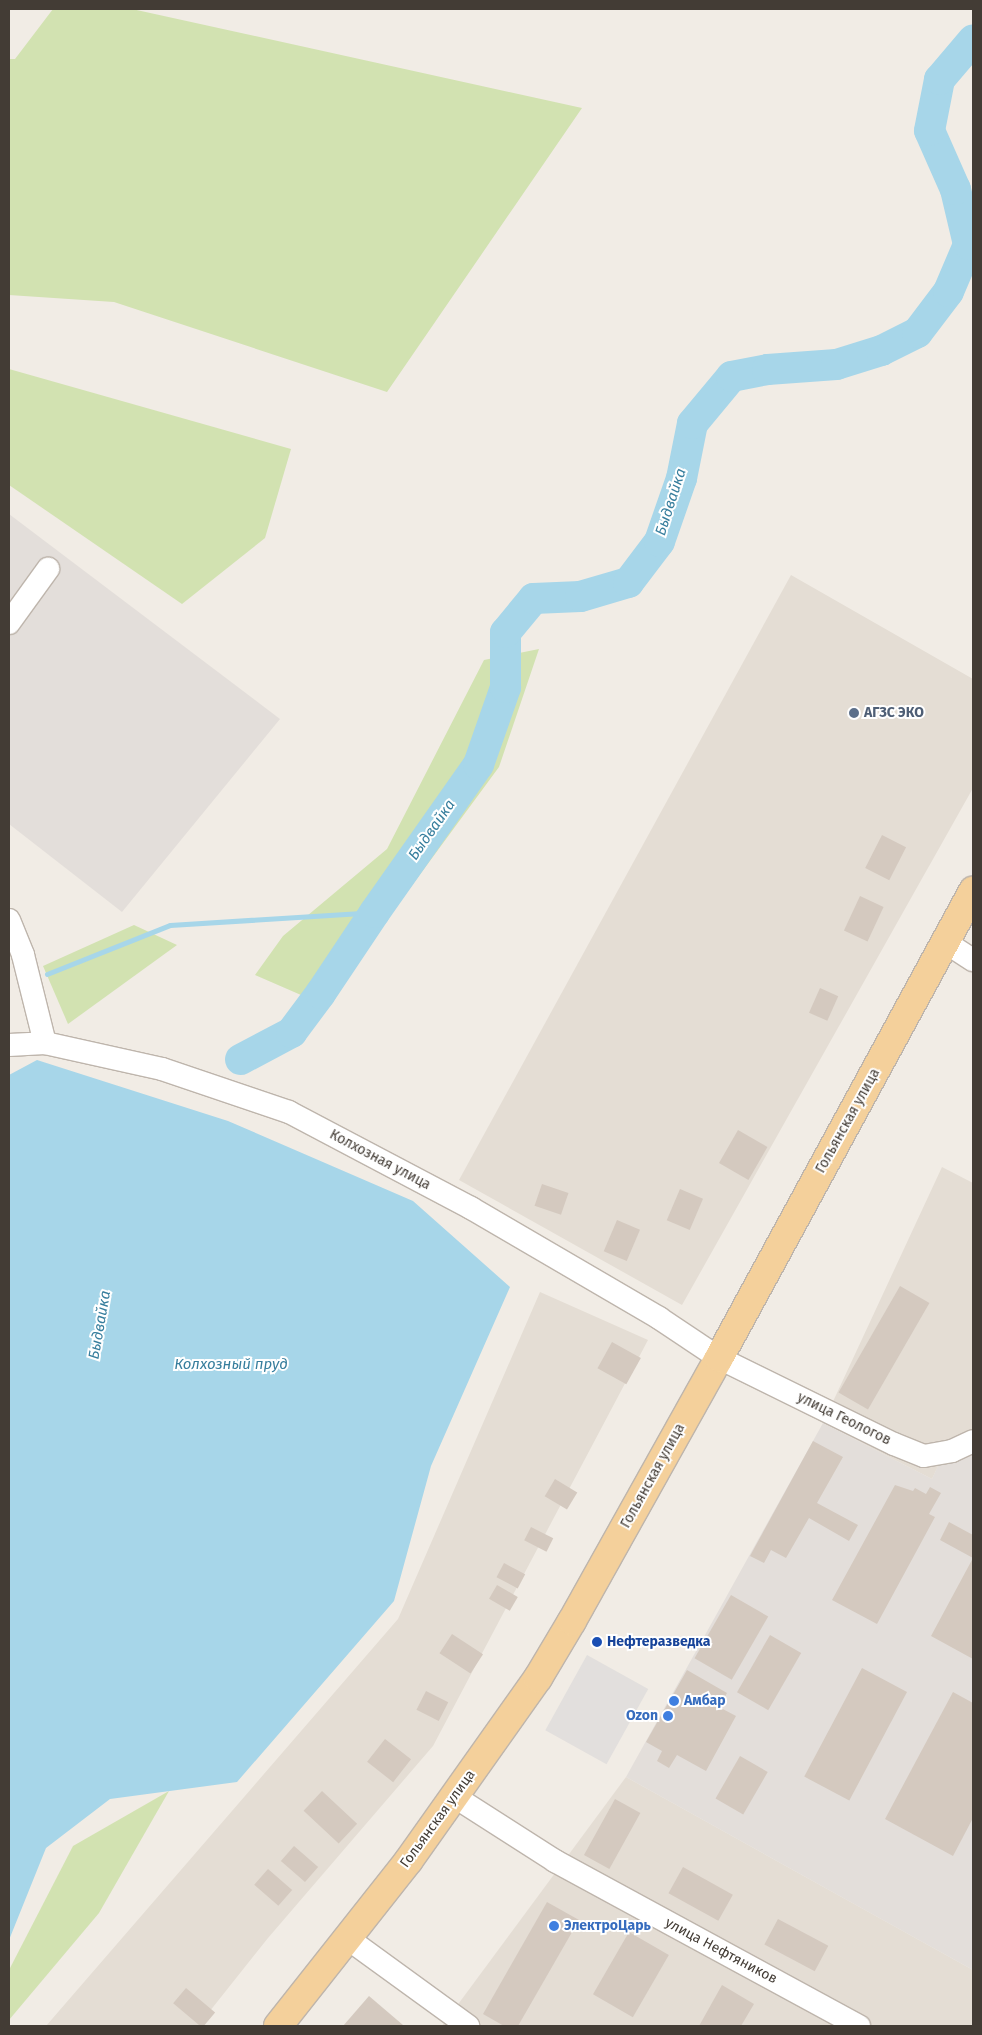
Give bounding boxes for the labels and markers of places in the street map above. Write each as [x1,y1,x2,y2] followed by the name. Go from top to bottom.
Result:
[864,705,924,721] place label: АГЗС ЭКО
[848,707,860,719] marker: АГЗС ЭКО
[607,1634,710,1650] place label: Нефтеразведка
[591,1636,603,1648] marker: Нефтеразведка
[684,1693,726,1709] place label: Амбар
[668,1695,680,1707] marker: Амбар
[626,1708,658,1724] place label: Ozon
[662,1710,674,1722] marker: Ozon
[564,1918,651,1934] place label: ЭлектроЦарь
[548,1920,560,1932] marker: ЭлектроЦарь

